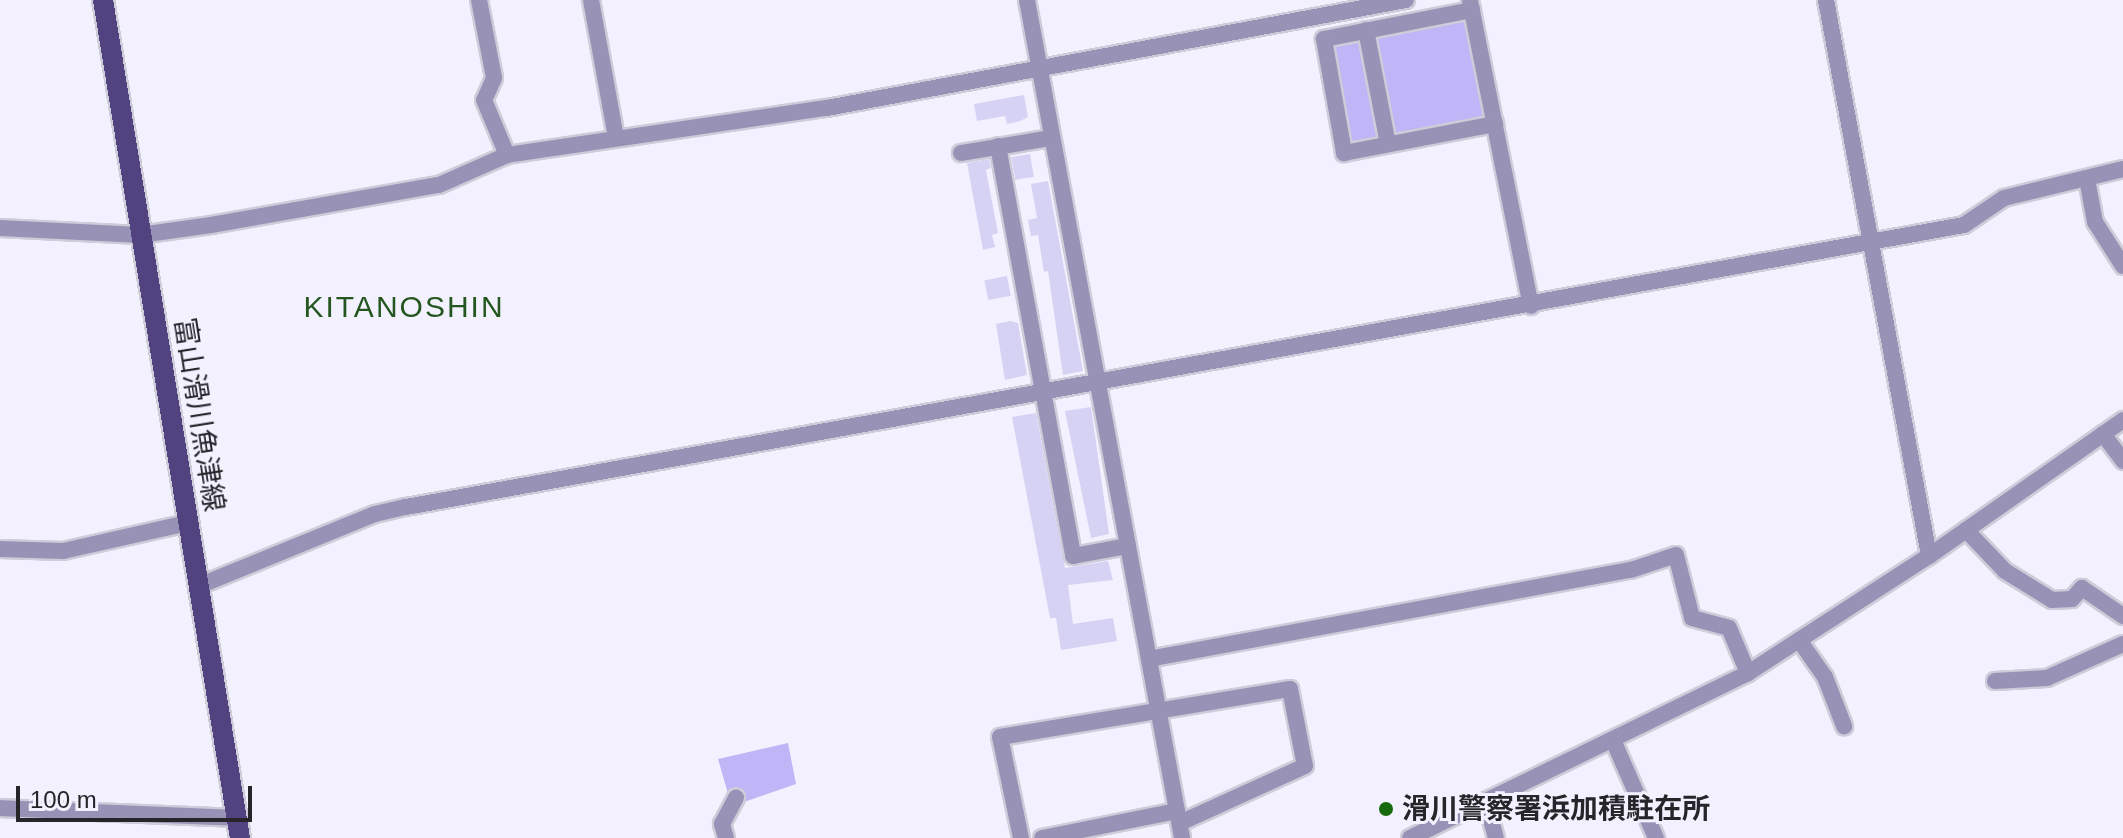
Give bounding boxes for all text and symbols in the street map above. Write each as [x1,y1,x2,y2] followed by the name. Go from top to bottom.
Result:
[303,289,505,325] district label: KITANOSHIN
[167,316,231,514] street label: 富山滑川魚津線
[20,770,256,820] scale bar
[30,786,97,813] text: 100 m
[1402,792,1710,826] place label: 滑川警察署浜加積駐在所
[1377,800,1395,818] marker: 滑川警察署浜加積駐在所

